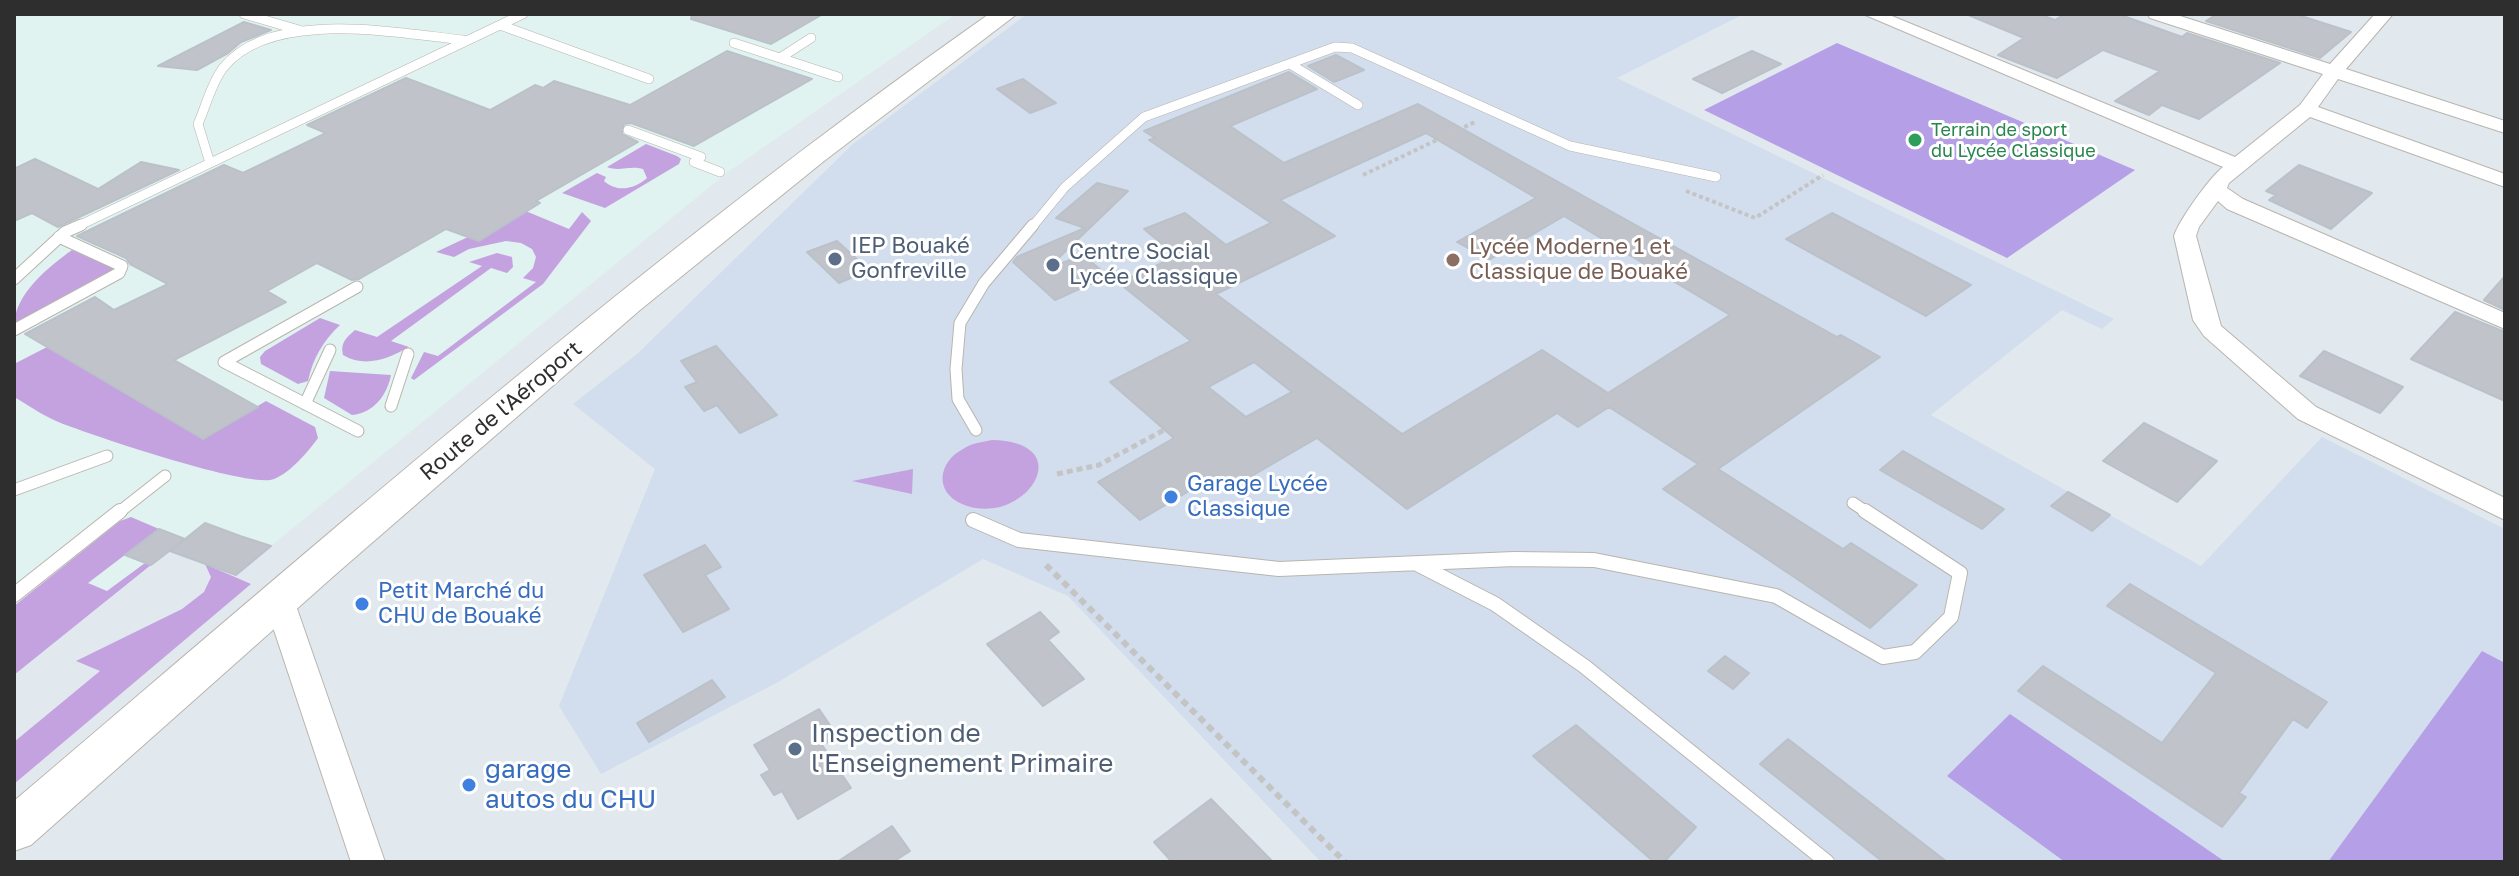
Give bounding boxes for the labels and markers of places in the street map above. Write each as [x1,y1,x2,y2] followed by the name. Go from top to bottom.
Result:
[1931,119,2096,162] place label: Terrain de sport du Lycée Classique
[1906,131,1924,149] marker: Terrain de sport du Lycée Classique
[851,233,970,284] place label: IEP Bouaké Gonfreville
[1469,234,1688,286] place label: Lycée Moderne 1 et Classique de Bouaké
[1069,239,1238,290] place label: Centre Social Lycée Classique
[826,250,844,268] marker: IEP Bouaké Gonfreville
[1444,251,1462,269] marker: Lycée Moderne 1 et Classique de Bouaké
[1044,256,1062,274] marker: Centre Social Lycée Classique
[1187,471,1328,522] place label: Garage Lycée Classique
[1162,488,1180,506] marker: Garage Lycée Classique
[378,578,544,630] place label: Petit Marché du CHU de Bouaké
[353,595,371,613] marker: Petit Marché du CHU de Bouaké
[811,718,1113,780] place label: Inspection de l'Enseignement Primaire
[786,740,804,758] marker: Inspection de l'Enseignement Primaire
[485,754,656,816] place label: garage autos du CHU
[460,776,478,794] marker: garage autos du CHU

